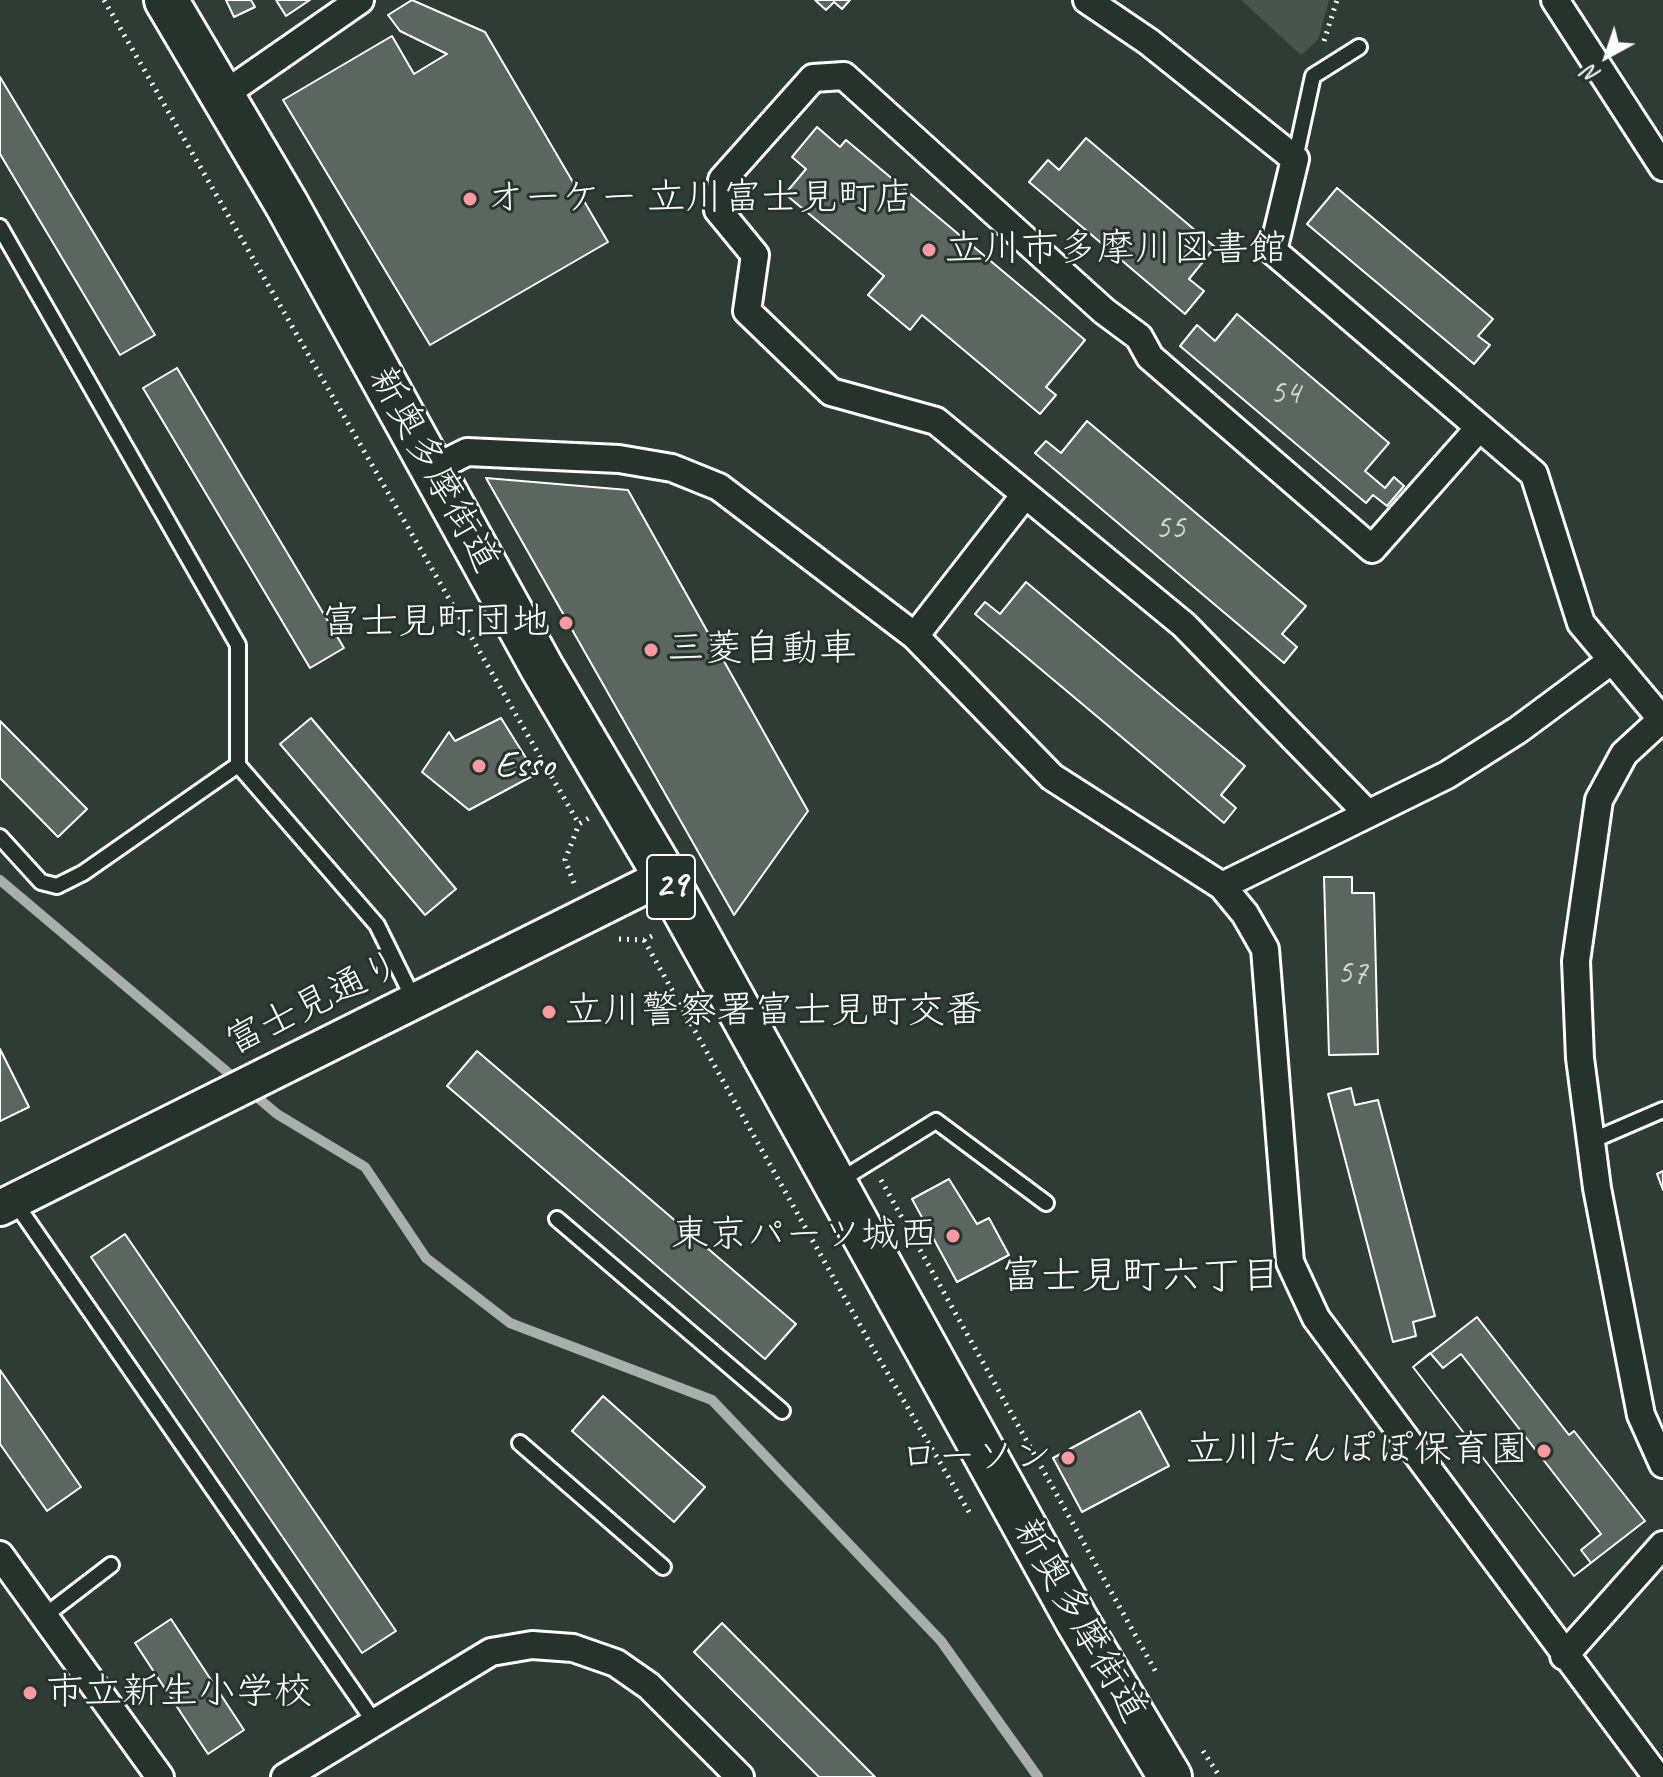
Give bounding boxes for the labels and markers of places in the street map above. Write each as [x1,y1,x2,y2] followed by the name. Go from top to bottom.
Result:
[486,176,913,222] place label: オーケー 立川富士見町店
[461,190,479,208] marker: オーケー 立川富士見町店
[945,227,1287,273] place label: 立川市多摩川図書館
[920,241,938,259] marker: 立川市多摩川図書館
[322,600,550,646] place label: 富士見町団地
[557,614,575,632] marker: 富士見町団地
[667,627,857,673] place label: 三菱自動車
[642,641,660,659] marker: 三菱自動車
[495,743,554,789] place label: Esso
[470,757,488,775] marker: Esso
[565,989,983,1035] place label: 立川警察署富士見町交番
[540,1003,558,1021] marker: 立川警察署富士見町交番
[671,1213,937,1259] place label: 東京パーツ城西
[944,1227,962,1245] marker: 東京パーツ城西
[1186,1428,1528,1474] place label: 立川たんぽぽ保育園
[900,1435,1052,1481] place label: ローソン
[1535,1442,1553,1460] marker: 立川たんぽぽ保育園
[1059,1449,1077,1467] marker: ローソン
[46,1670,312,1716] place label: 市立新生小学校
[21,1684,39,1702] marker: 市立新生小学校

